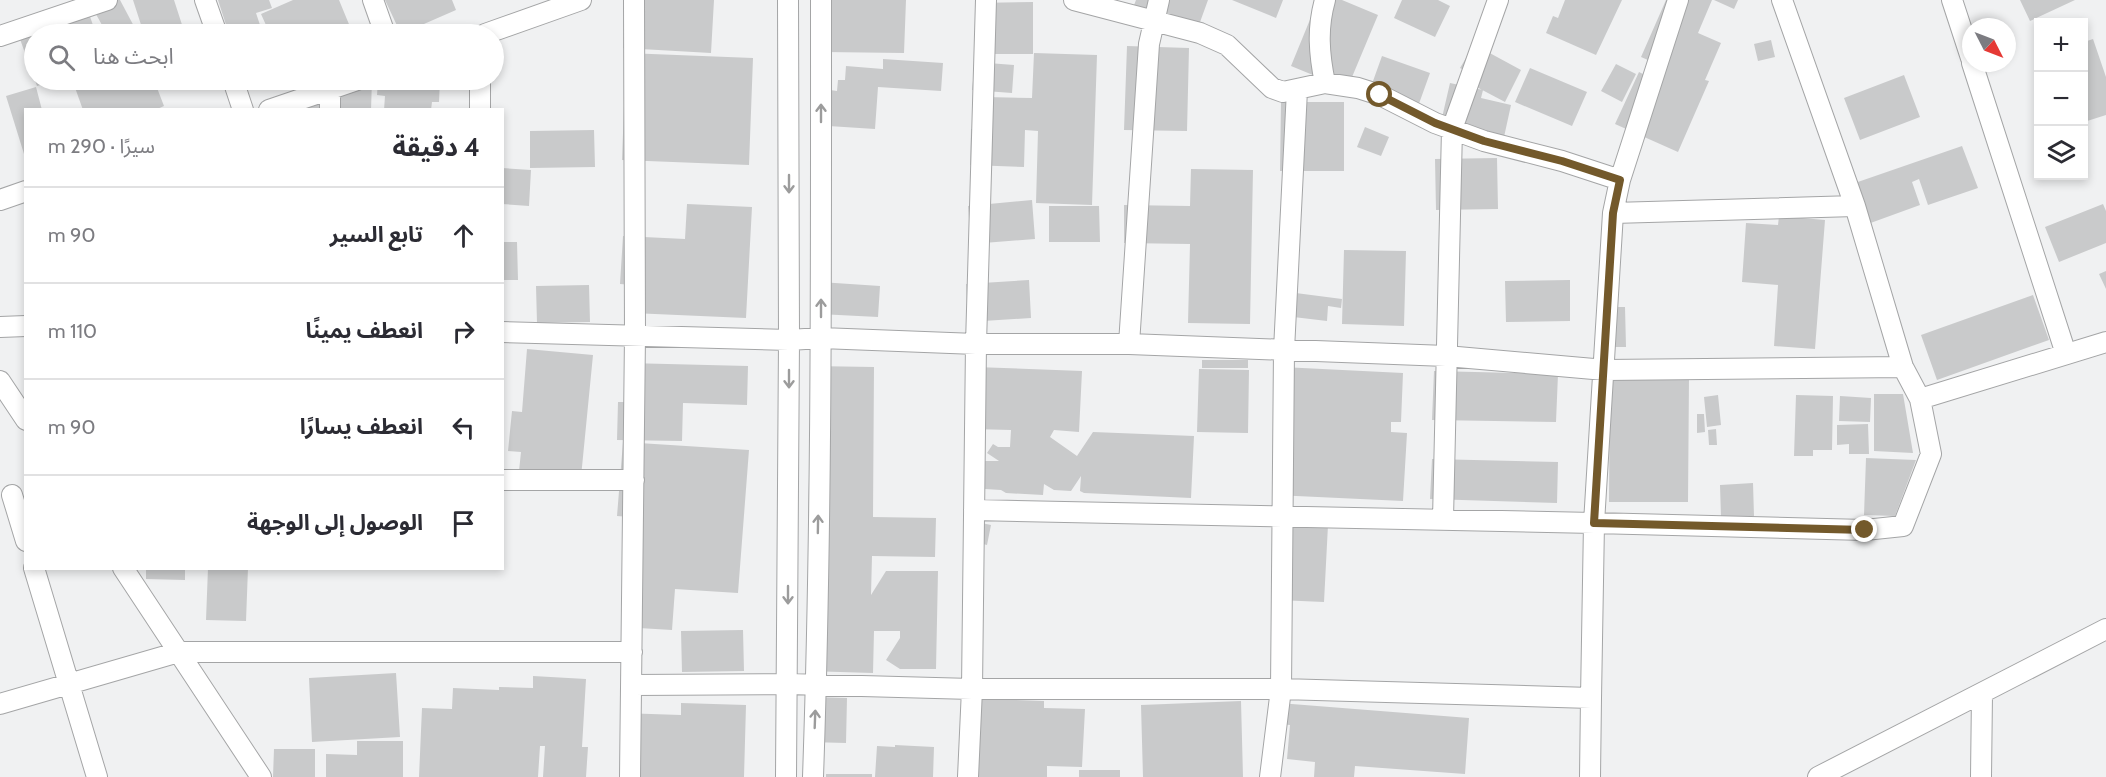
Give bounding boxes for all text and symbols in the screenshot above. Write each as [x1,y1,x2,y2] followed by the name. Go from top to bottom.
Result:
[1962,18,2016,72] north arrow
[2034,18,2088,180] map controls
[2034,18,2088,72] button: +
[24,24,504,90] search box
[45,41,78,74] icon: search
[93,43,174,70] text: ابحث هنا
[2034,72,2088,126] button: −
[1366,81,1392,107] route start
[815,103,827,123] one-way arrow
[2034,126,2088,180] button: layers
[393,131,480,163] text: 4 دقيقة
[48,134,155,158] text: سيرًا · 290 m
[783,174,795,194] one-way arrow
[447,219,480,252] icon: ahead
[330,221,423,248] text: تابع السير
[48,223,95,247] text: 90 m
[815,298,827,318] one-way arrow
[447,315,480,348] icon: right
[306,317,423,344] text: انعطف يمينًا
[48,319,97,343] text: 110 m
[783,369,795,389] one-way arrow
[447,411,480,444] icon: left
[300,413,423,440] text: انعطف يسارًا
[48,415,95,439] text: 90 m
[447,507,480,540] icon: arrive
[247,509,423,536] text: الوصول إلى الوجهة
[813,514,824,534] one-way arrow
[1851,516,1877,542] route end
[782,585,794,605] one-way arrow
[809,709,821,729] one-way arrow

